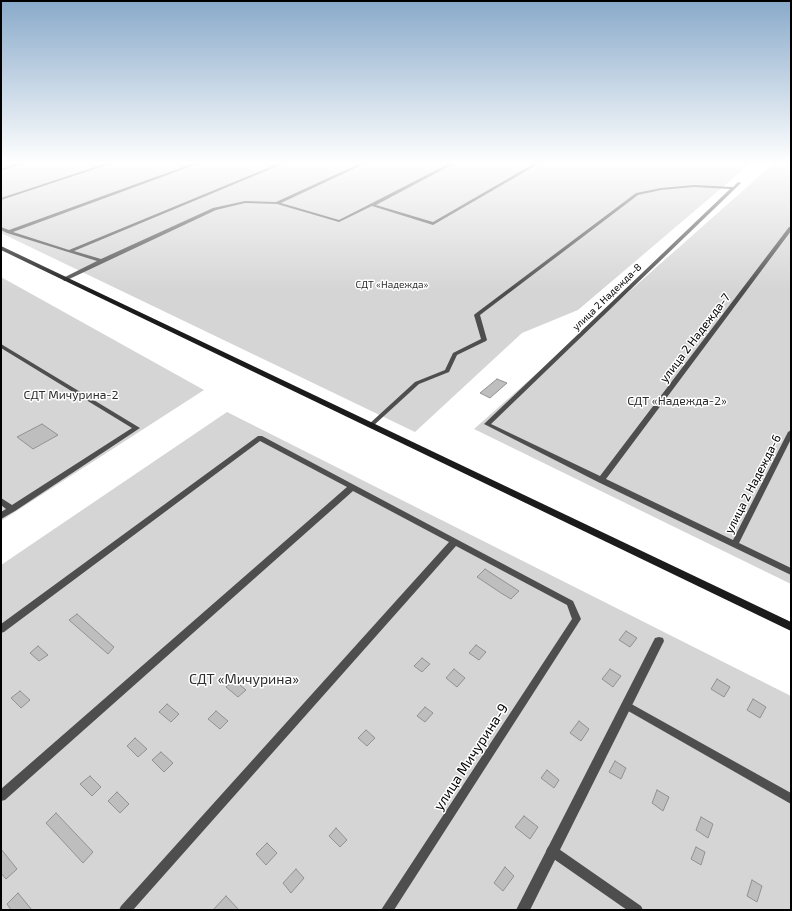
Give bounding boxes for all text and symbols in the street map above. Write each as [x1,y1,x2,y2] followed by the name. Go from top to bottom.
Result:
[570,261,644,333] street label: улица 2 Надежда-8
[356,279,428,291] park label: СДТ «Надежда»
[657,291,733,385] street label: улица 2 Надежда-7
[24,388,118,402] park label: СДТ Мичурина-2
[627,394,727,408] park label: СДТ «Надежда-2»
[722,432,784,536] street label: улица 2 Надежда-6
[189,671,299,687] park label: СДТ «Мичурина»
[430,700,512,814] street label: улица Мичурина-9

